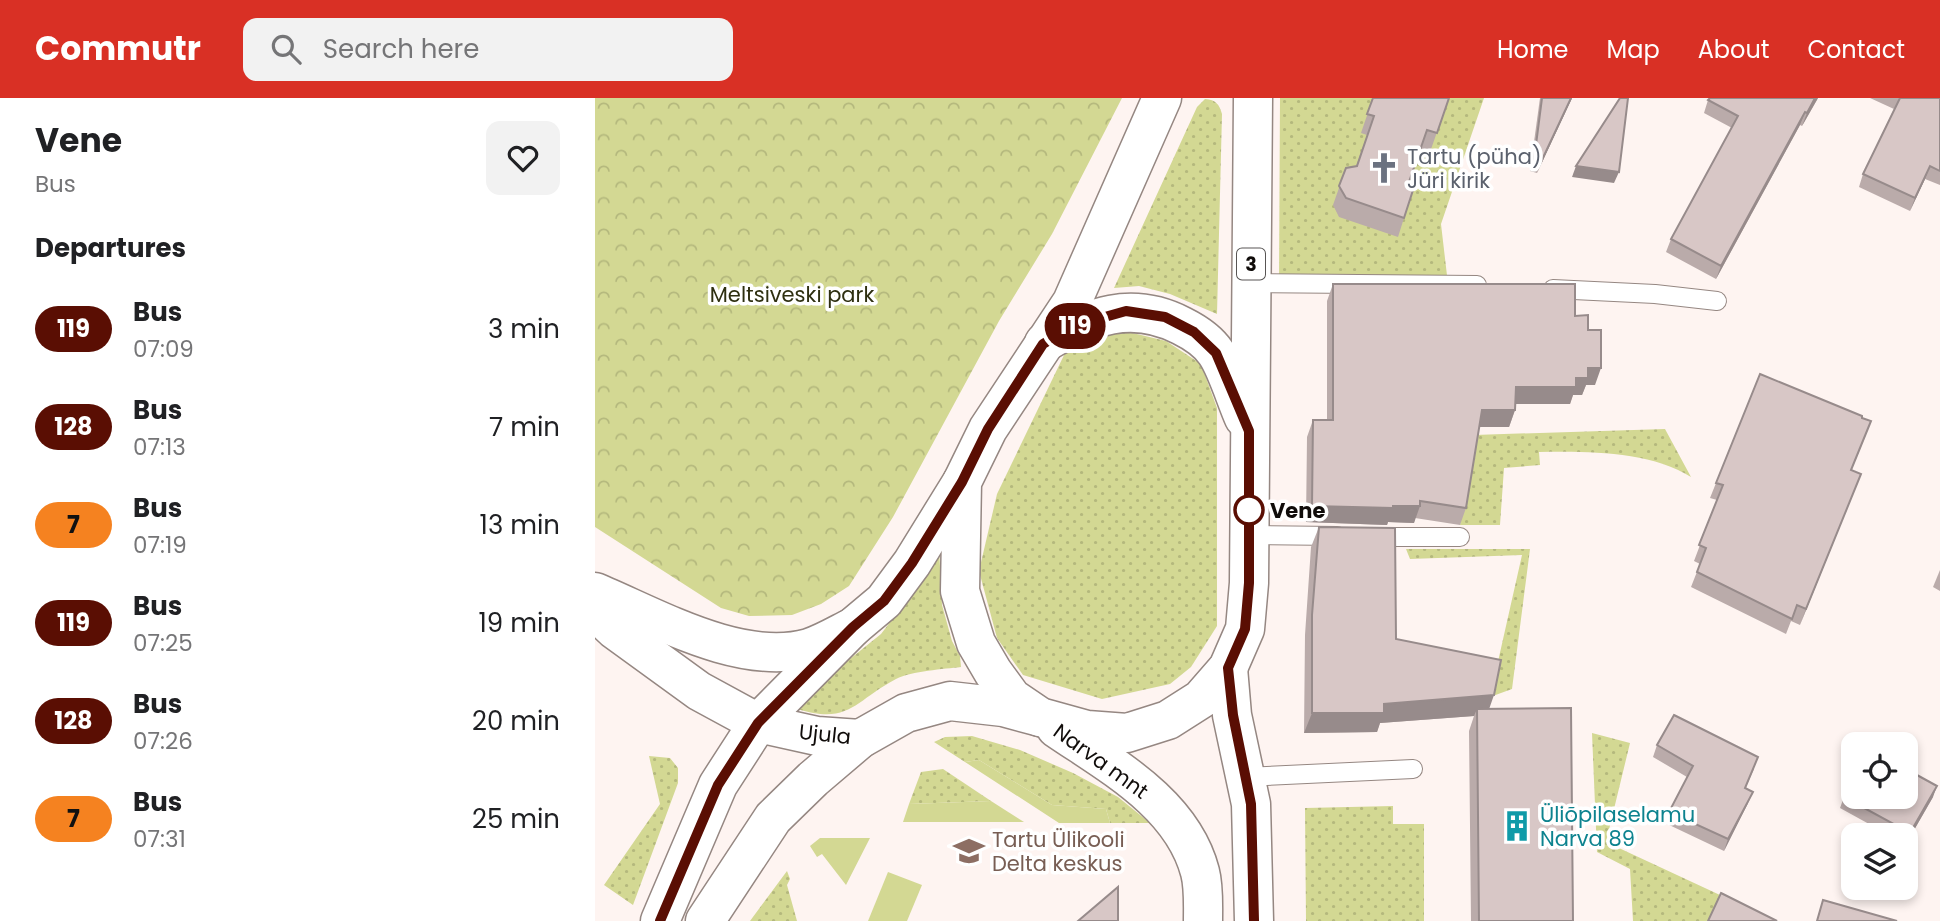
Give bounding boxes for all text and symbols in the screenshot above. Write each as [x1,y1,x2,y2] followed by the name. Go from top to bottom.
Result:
[243,18,733,81] search box
[35,25,201,72] text: Commutr
[267,30,305,68] icon: search
[323,31,479,67] text: Search here
[1497,33,1569,66] text: Home
[1607,33,1660,66] text: Map
[1698,33,1769,66] text: About
[1807,33,1905,66] text: Contact
[35,117,122,164] text: Vene
[486,121,560,195] button: heart
[1407,142,1541,195] place label: Tartu (püha) Jüri kirik
[1367,151,1401,185] church icon: Tartu (püha) Jüri kirik
[35,168,76,200] text: Bus
[35,230,186,266] text: Departures
[1237,248,1265,280] road number: 3
[710,280,874,309] park label: Meltsiveski park
[133,294,182,330] text: Bus
[1035,303,1115,349] line badge: 119
[1059,309,1091,342] text: 119
[488,311,560,347] text: 3 min
[57,312,90,345] text: 119
[133,333,194,365] text: 07:09
[133,392,182,428] text: Bus
[489,409,560,445] text: 7 min
[54,410,93,443] text: 128
[133,431,186,463] text: 07:13
[133,490,182,526] text: Bus
[1234,495,1264,525] marker: Vene
[1270,496,1325,525] place label: Vene
[480,507,560,543] text: 13 min
[67,508,80,541] text: 7
[133,529,187,561] text: 07:19
[133,588,182,624] text: Bus
[479,605,560,641] text: 19 min
[57,606,90,639] text: 119
[133,627,193,659] text: 07:25
[133,686,182,722] text: Bus
[472,703,560,739] text: 20 min
[54,704,93,737] text: 128
[798,717,852,751] street label: Ujula
[1048,717,1154,805] street label: Narva mnt
[133,725,193,757] text: 07:26
[1841,732,1918,900] map controls
[1841,732,1918,809] button: locate
[133,784,182,820] text: Bus
[1540,800,1695,853] place label: Üliõpilaselamu Narva 89
[472,801,560,837] text: 25 min
[67,802,80,835] text: 7
[1500,809,1534,843] building icon: Üliõpilaselamu Narva 89
[133,823,186,855] text: 07:31
[1841,823,1918,900] button: layers
[992,825,1125,878] place label: Tartu Ülikooli Delta keskus
[952,834,986,868] school or university icon: Tartu Ülikooli Delta keskus

